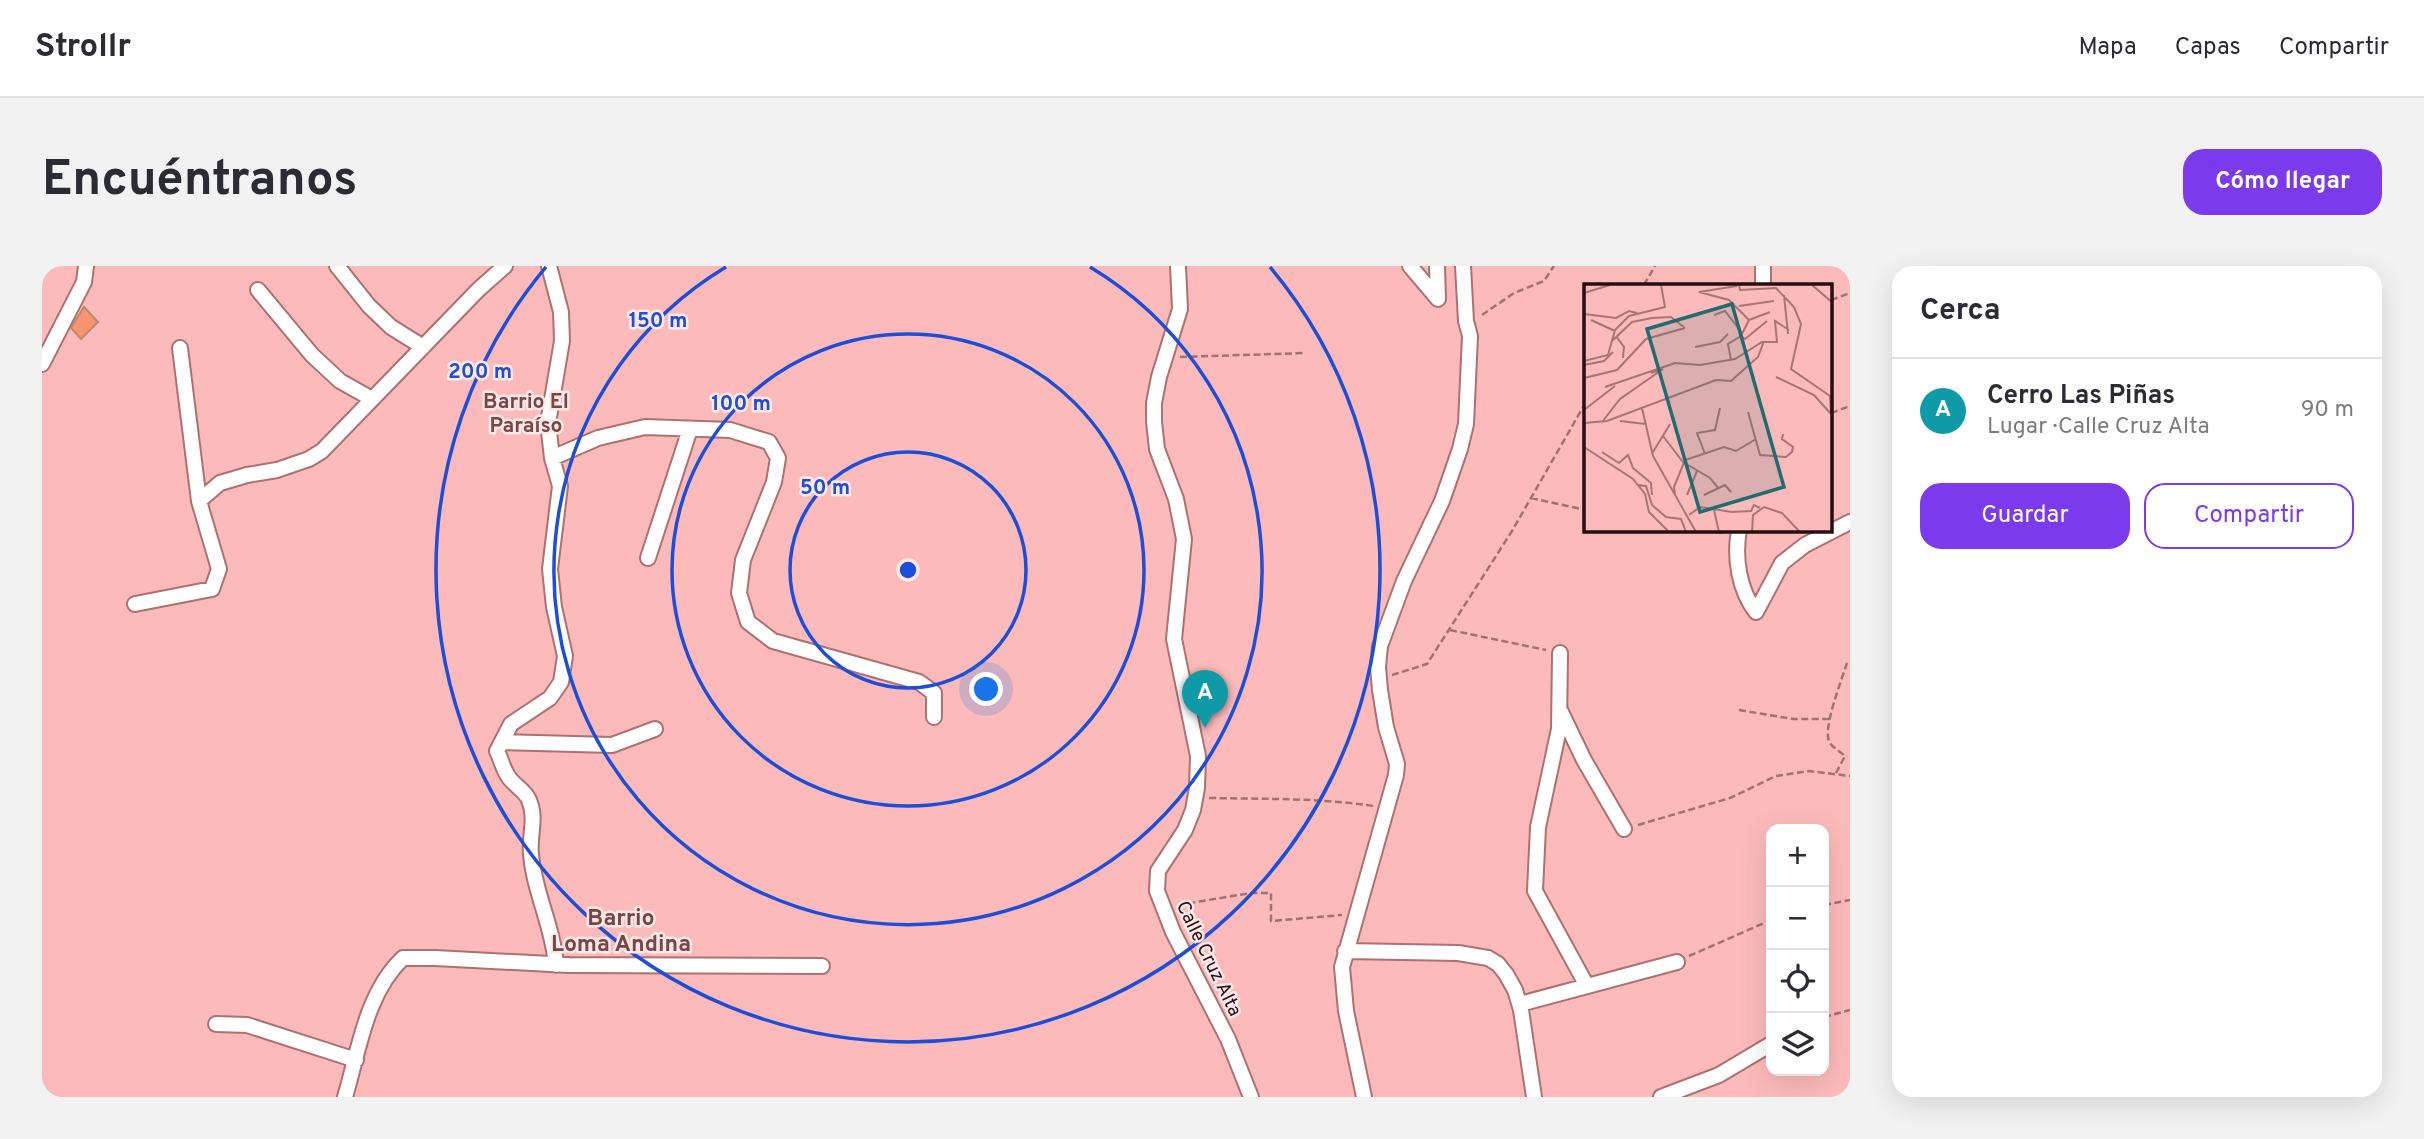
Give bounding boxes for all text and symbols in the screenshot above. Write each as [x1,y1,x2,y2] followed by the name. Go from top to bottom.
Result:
[35,27,131,69] text: Strollr
[2079,33,2137,63] text: Mapa
[2175,33,2241,63] text: Capas
[2279,33,2389,63] text: Compartir
[2183,149,2382,215] button: Cómo llegar
[42,151,357,213] text: Encuéntranos
[1584,284,1832,532] inset map
[1920,293,2000,330] text: Cerca
[629,308,687,335] text: 150 m
[448,359,512,386] text: 200 m
[1987,380,2175,413] text: Cerro Las Piñas
[483,389,569,440] district label: Barrio El Paraíso
[711,391,771,418] text: 100 m
[1935,396,1951,425] text: A
[2301,396,2354,425] text: 90 m
[1987,413,2210,442] text: Lugar · Calle Cruz Alta
[800,475,850,502] text: 50 m
[1920,483,2130,549] button: Guardar
[2144,483,2354,549] button: Compartir
[896,558,920,582] centre of rings
[1182,670,1228,728] pin: A
[969,672,1003,706] your location
[1766,824,1829,1076] map controls
[1766,824,1829,887] button: +
[1766,887,1829,950] button: −
[1170,897,1246,1020] street label: Calle Cruz Alta
[551,905,691,960] district label: Barrio Loma Andina
[1766,950,1829,1013] button: locate
[1766,1013,1829,1076] button: layers

